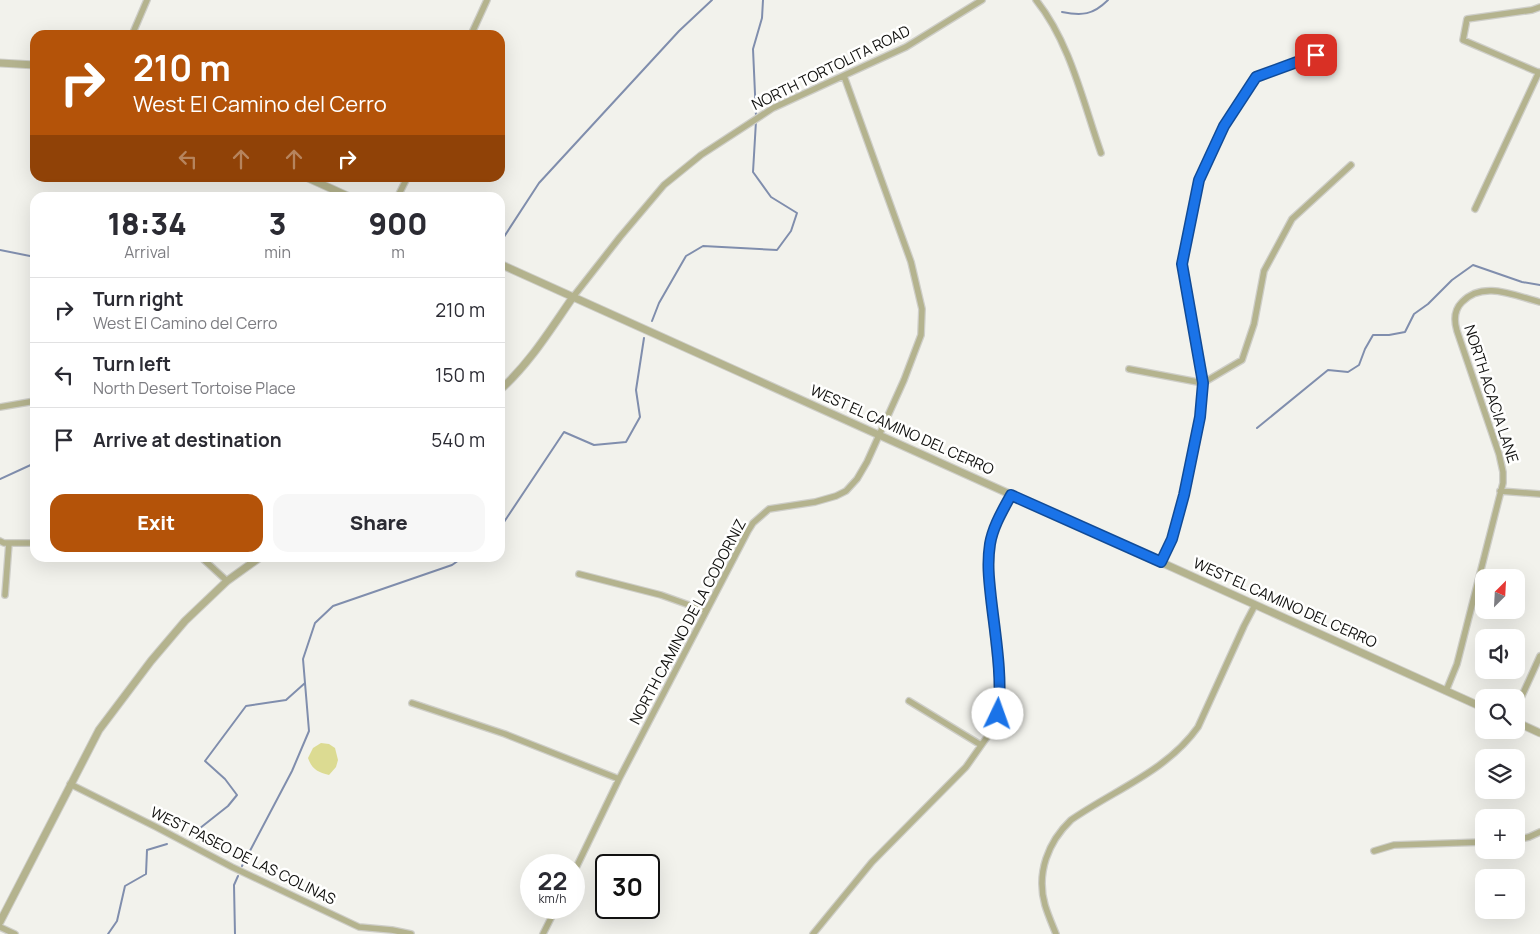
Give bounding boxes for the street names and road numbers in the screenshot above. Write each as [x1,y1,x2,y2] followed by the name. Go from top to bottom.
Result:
[748,20,913,115] street label: NORTH TORTOLITA ROAD
[1459,322,1524,466] street label: NORTH ACACIA LANE
[807,379,998,480] street label: WEST EL CAMINO DEL CERRO
[624,515,751,728] street label: NORTH CAMINO DE LA CODORNIZ
[1190,552,1381,653] street label: WEST EL CAMINO DEL CERRO
[147,801,339,910] street label: WEST PASEO DE LAS COLINAS

